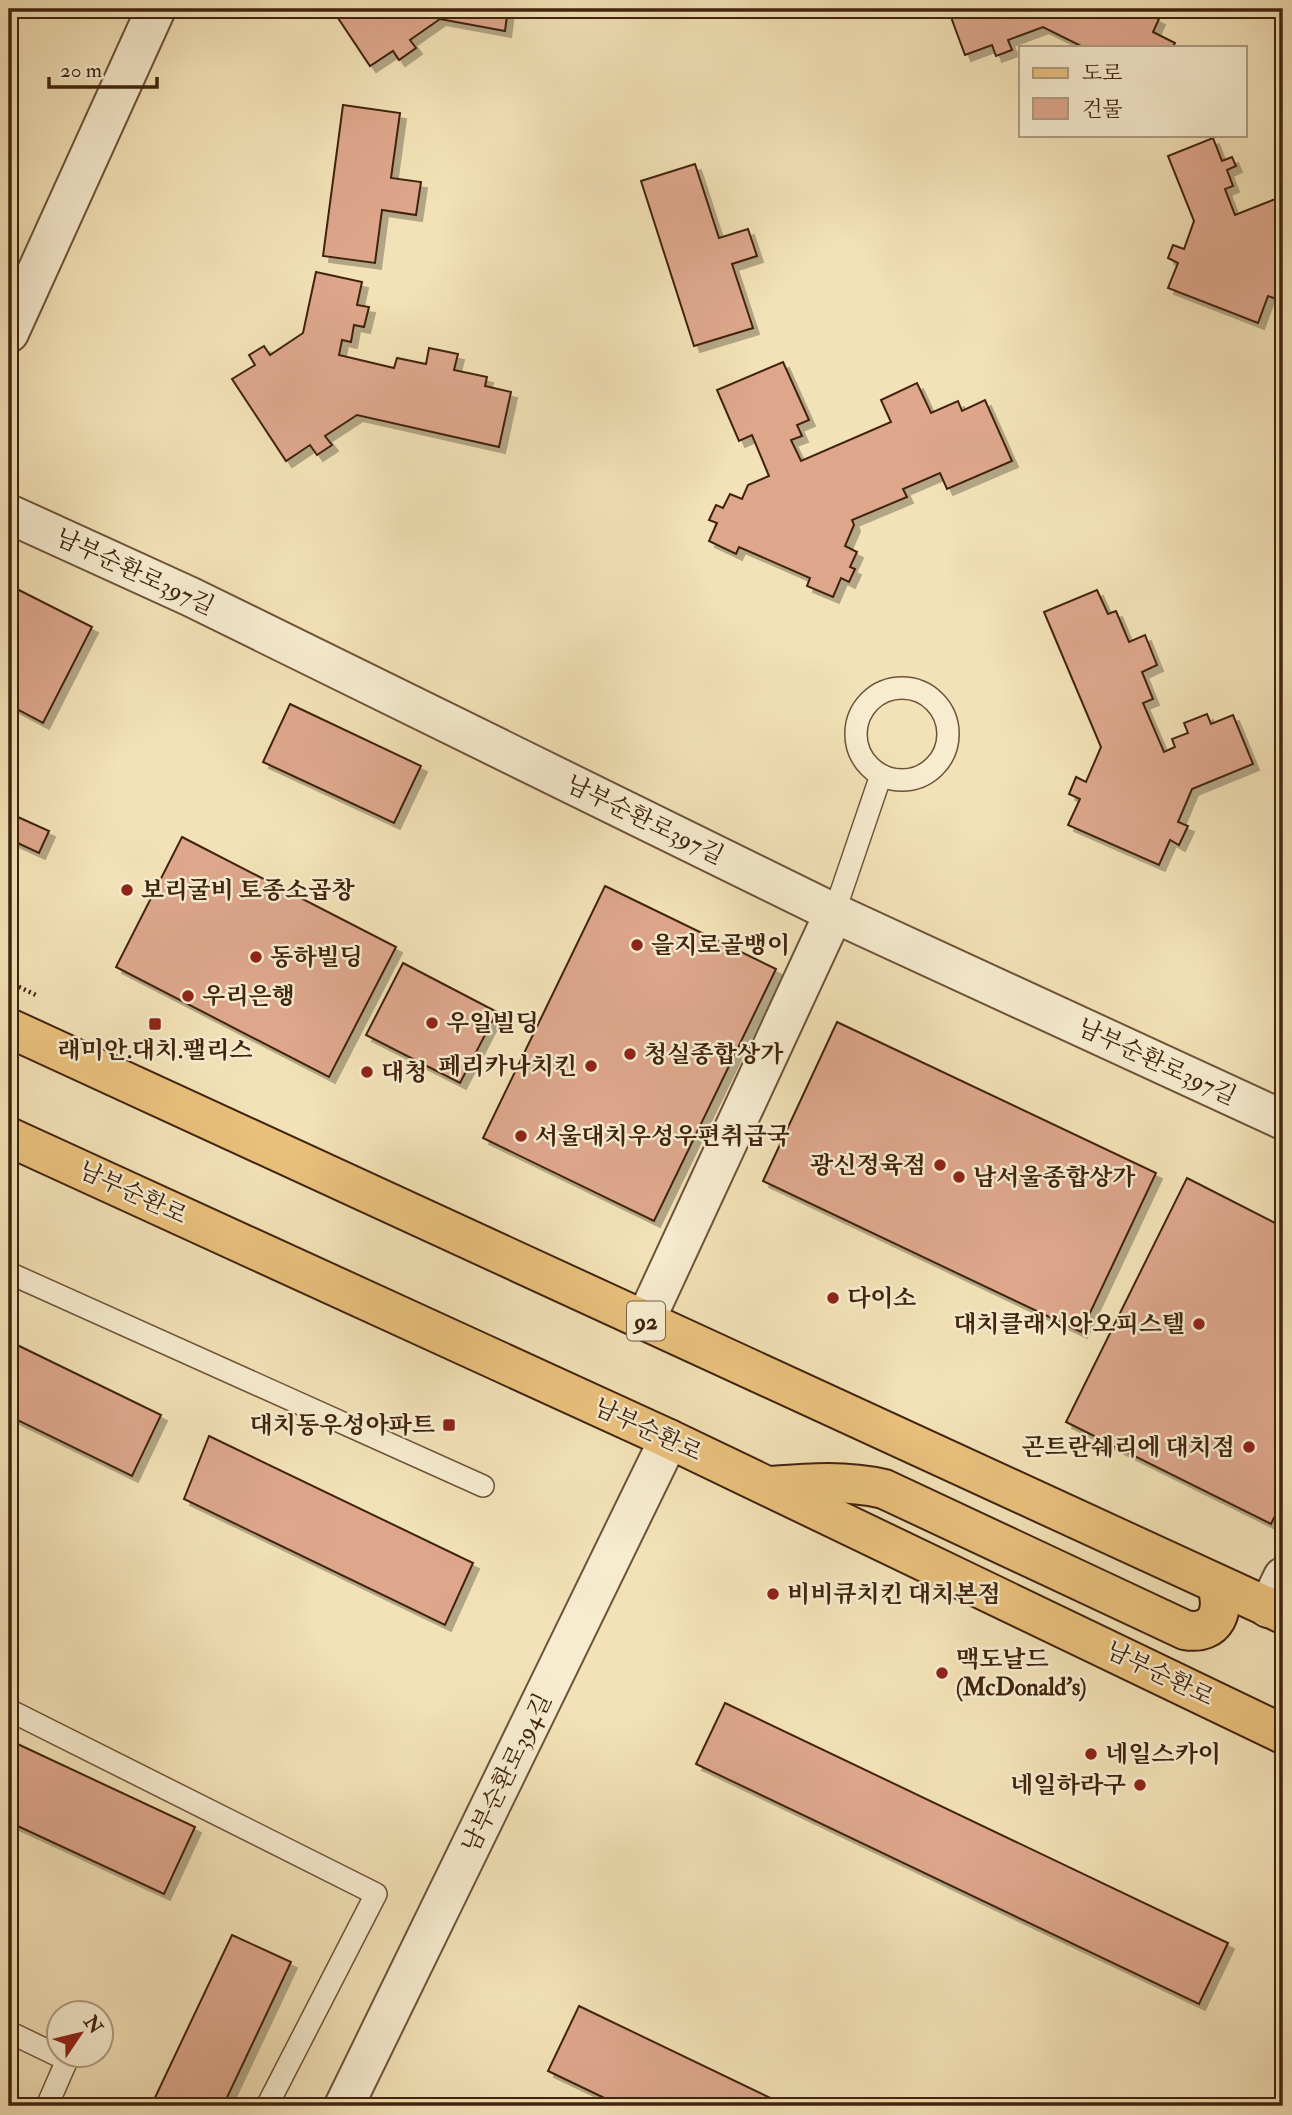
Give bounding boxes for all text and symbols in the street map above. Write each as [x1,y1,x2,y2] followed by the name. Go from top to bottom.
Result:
[49,46,158,90] scale bar
[1019,46,1246,136] legend
[60,57,102,84] text: 20 m
[1082,60,1123,87] text: 도로
[1082,96,1123,123] text: 건물
[51,522,219,622] street label: 남부순환로397길
[561,768,729,872] street label: 남부순환로397길
[141,875,356,906] place label: 보리굴비 토종소곱창
[119,882,135,898] marker: 보리굴비 토종소곱창
[651,930,790,961] place label: 을지로골뱅이
[629,937,645,953] marker: 을지로골뱅이
[270,942,363,973] place label: 동하빌딩
[248,949,264,965] marker: 동하빌딩
[202,981,295,1012] place label: 우리은행
[180,988,196,1004] marker: 우리은행
[446,1008,539,1039] place label: 우일빌딩
[1073,1012,1241,1112] street label: 남부순환로397길
[424,1015,440,1031] marker: 우일빌딩
[147,1016,163,1032] marker: 래미안.대치.팰리스
[58,1035,252,1066] place label: 래미안.대치.팰리스
[644,1039,784,1070] place label: 청실종합상가
[622,1046,638,1062] marker: 청실종합상가
[438,1051,577,1082] place label: 페리카나치킨
[381,1057,427,1088] place label: 대청
[583,1058,599,1074] marker: 페리카나치킨
[359,1064,375,1080] marker: 대청
[535,1121,790,1152] place label: 서울대치우성우편취급국
[513,1128,529,1144] marker: 서울대치우성우편취급국
[810,1150,926,1181] place label: 광신정육점
[74,1154,192,1232] street label: 남부순환로
[932,1157,948,1173] marker: 광신정육점
[973,1162,1136,1193] place label: 남서울종합상가
[951,1169,967,1185] marker: 남서울종합상가
[847,1283,917,1314] place label: 다이소
[825,1290,841,1306] marker: 다이소
[627,1302,665,1340] road number: 92
[953,1309,1185,1340] place label: 대치클래시아오피스텔
[1191,1316,1207,1332] marker: 대치클래시아오피스텔
[589,1391,707,1469] street label: 남부순환로
[250,1410,435,1441] place label: 대치동우성아파트
[441,1417,457,1433] marker: 대치동우성아파트
[1021,1432,1235,1463] place label: 곤트란쉐리에 대치점
[1241,1439,1257,1455] marker: 곤트란쉐리에 대치점
[787,1579,1001,1610] place label: 비비큐치킨 대치본점
[765,1586,781,1602] marker: 비비큐치킨 대치본점
[1101,1635,1219,1713] street label: 남부순환로
[956,1644,1087,1703] place label: 맥도날드 (McDonald's)
[934,1665,950,1681] marker: 맥도날드 (McDonald's)
[455,1688,559,1858] street label: 남부순환로394길
[1105,1739,1221,1770] place label: 네일스카이
[1083,1746,1099,1762] marker: 네일스카이
[1010,1770,1126,1801] place label: 네일하라구
[1132,1777,1148,1793] marker: 네일하라구
[46,2000,116,2070] north arrow
[78,2010,108,2039] text: N

